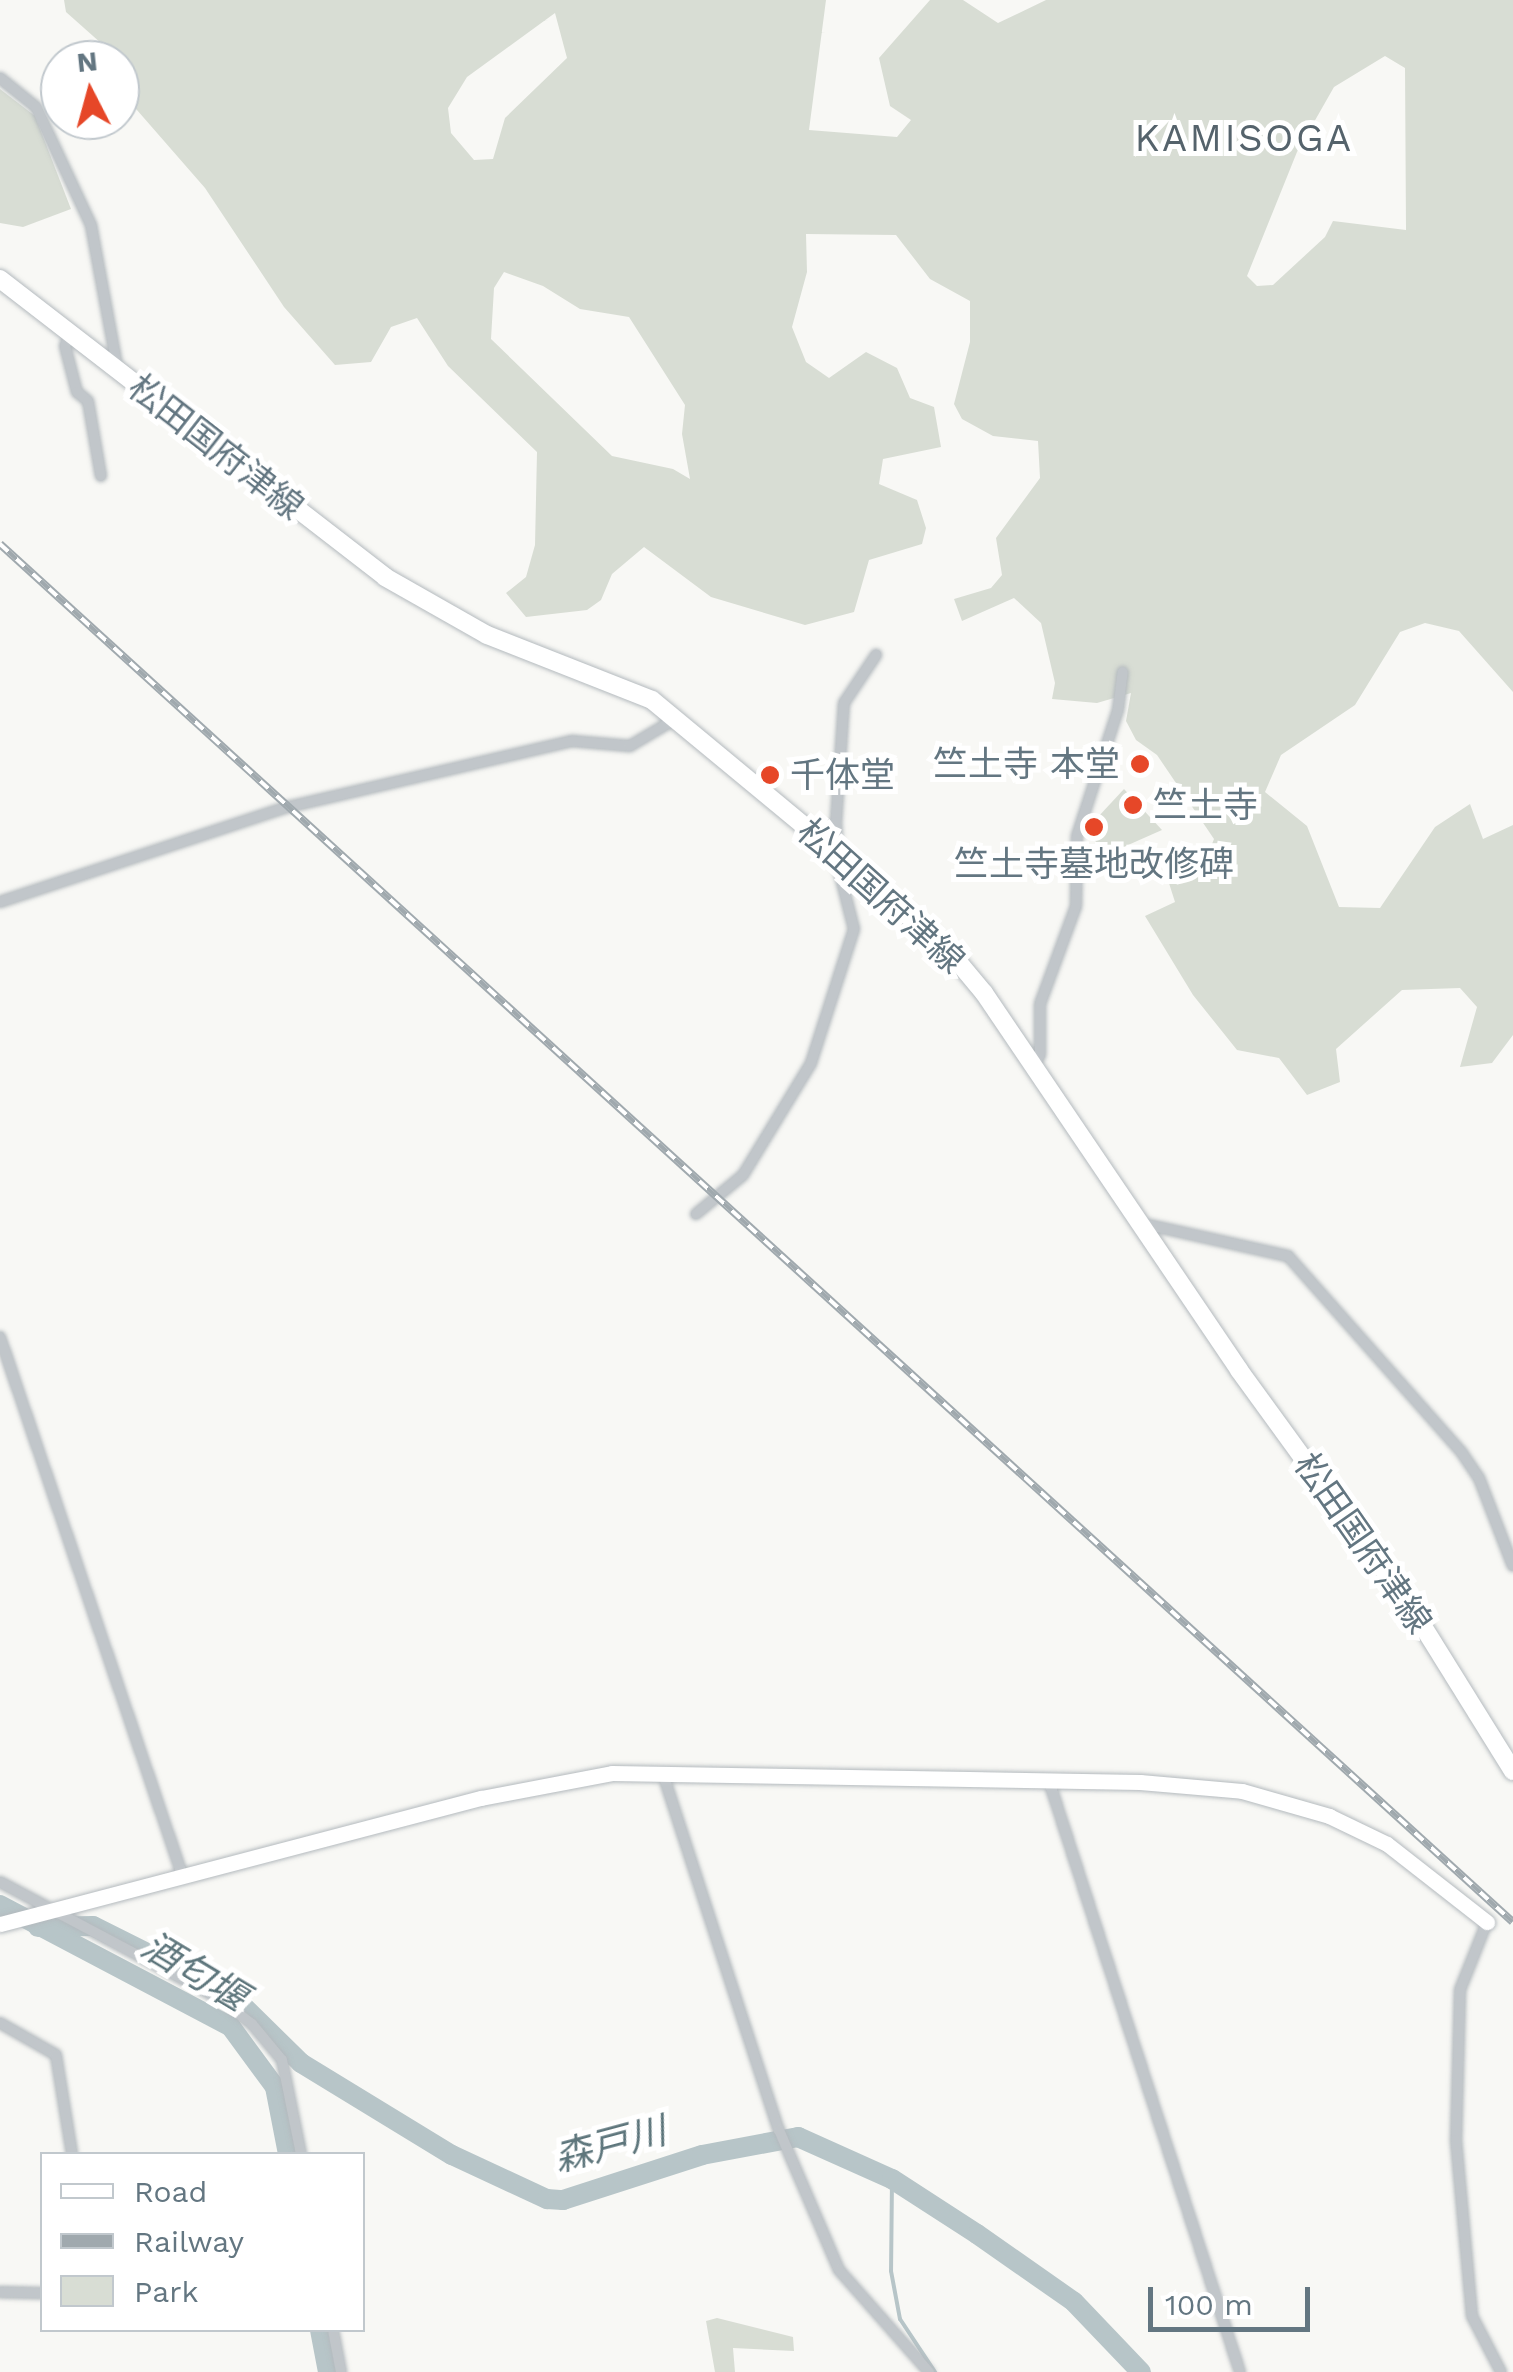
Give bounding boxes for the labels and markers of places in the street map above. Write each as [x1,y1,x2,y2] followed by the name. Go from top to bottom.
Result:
[933,743,1120,785] place label: 竺土寺 本堂
[1129,753,1151,775] marker: 竺土寺 本堂
[790,754,895,796] place label: 千体堂
[759,764,781,786] marker: 千体堂
[1153,784,1258,826] place label: 竺土寺
[1122,794,1144,816] marker: 竺土寺
[1083,816,1105,838] marker: 竺土寺墓地改修碑
[954,843,1234,885] place label: 竺土寺墓地改修碑

